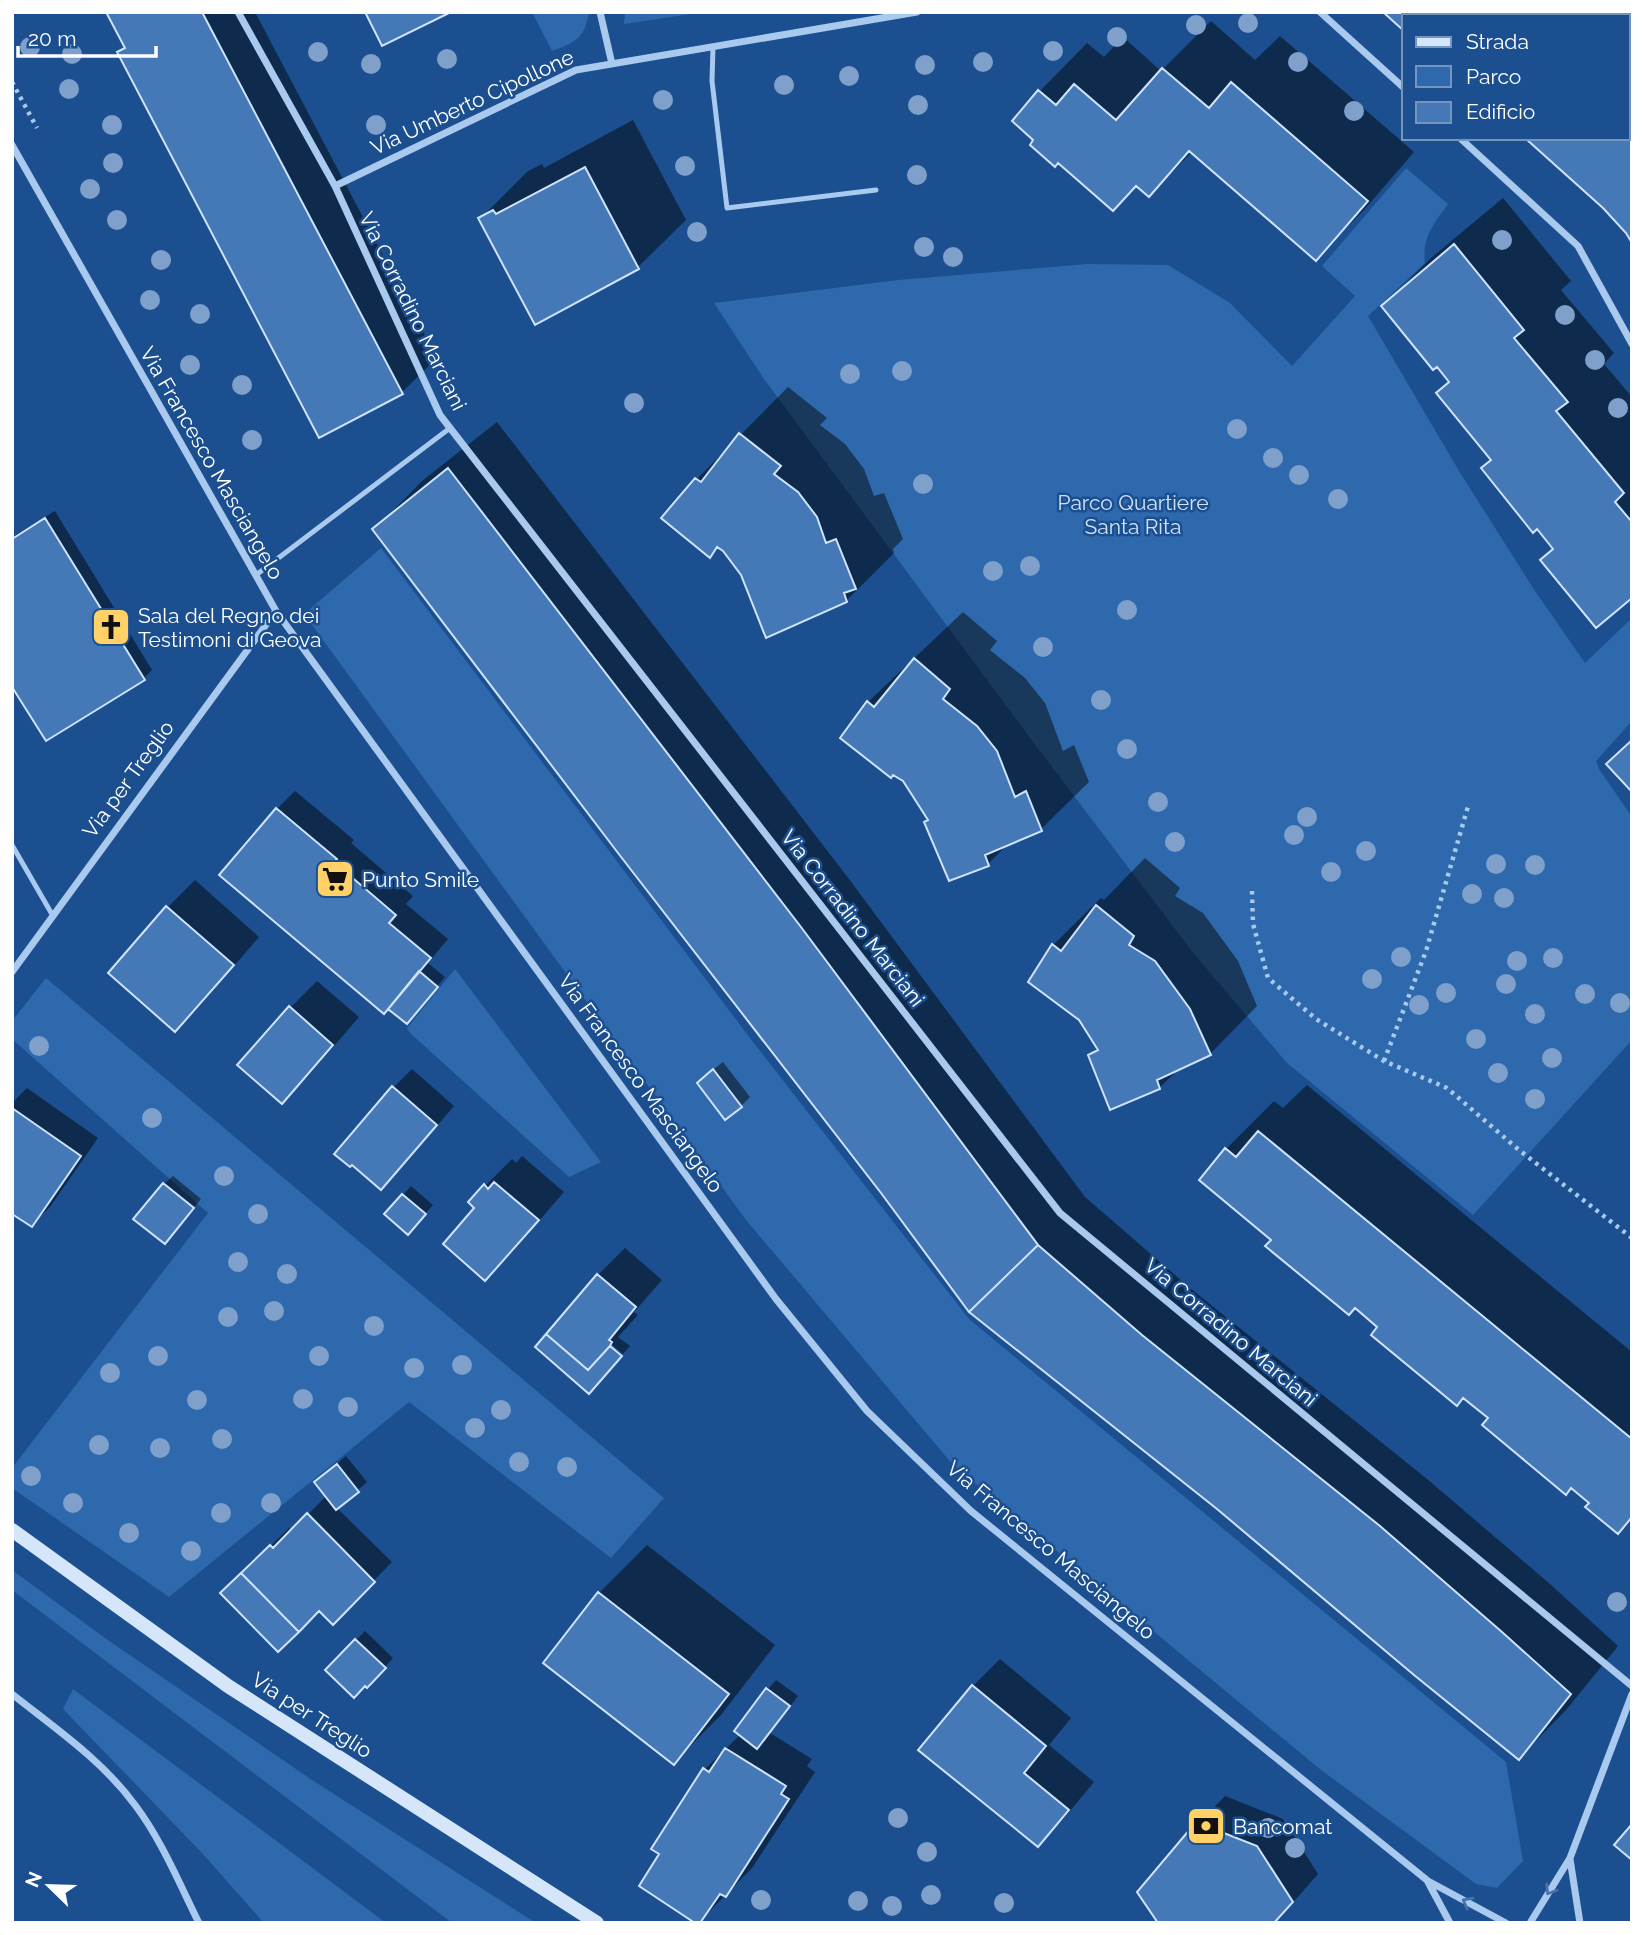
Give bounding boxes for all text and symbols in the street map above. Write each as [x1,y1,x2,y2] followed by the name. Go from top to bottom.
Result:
[18,14,156,58] scale bar
[1402,14,1630,140] legend
[28,26,76,51] text: 20 m
[1466,29,1529,54] text: Strada
[367,44,577,160] street label: Via Umberto Cipollone
[1466,64,1521,89] text: Parco
[1466,99,1535,124] text: Edificio
[354,208,472,414] street label: Via Corradino Marciani
[135,342,289,584] street label: Via Francesco Masciangelo
[1057,490,1209,539] park label: Parco Quartiere Santa Rita
[138,603,321,652] place label: Sala del Regno dei Testimoni di Geova
[90,606,132,648] church icon: Sala del Regno dei Testimoni di Geova
[77,716,179,842] street label: Via per Treglio
[776,825,930,1011] street label: Via Corradino Marciani
[314,858,356,900] supermarket icon: Punto Smile
[362,867,479,892] place label: Punto Smile
[553,969,729,1197] street label: Via Francesco Masciangelo
[1140,1252,1322,1412] street label: Via Corradino Marciani
[942,1455,1160,1645] street label: Via Francesco Masciangelo
[247,1667,377,1763] street label: Via per Treglio
[1185,1805,1227,1847] bank icon: Bancomat
[1233,1814,1332,1839] place label: Bancomat
[14,1851,84,1921] north arrow
[20,1868,46,1890] text: N
[1545,1883,1558,1896] one-way arrow
[1462,1897,1474,1910] one-way arrow

